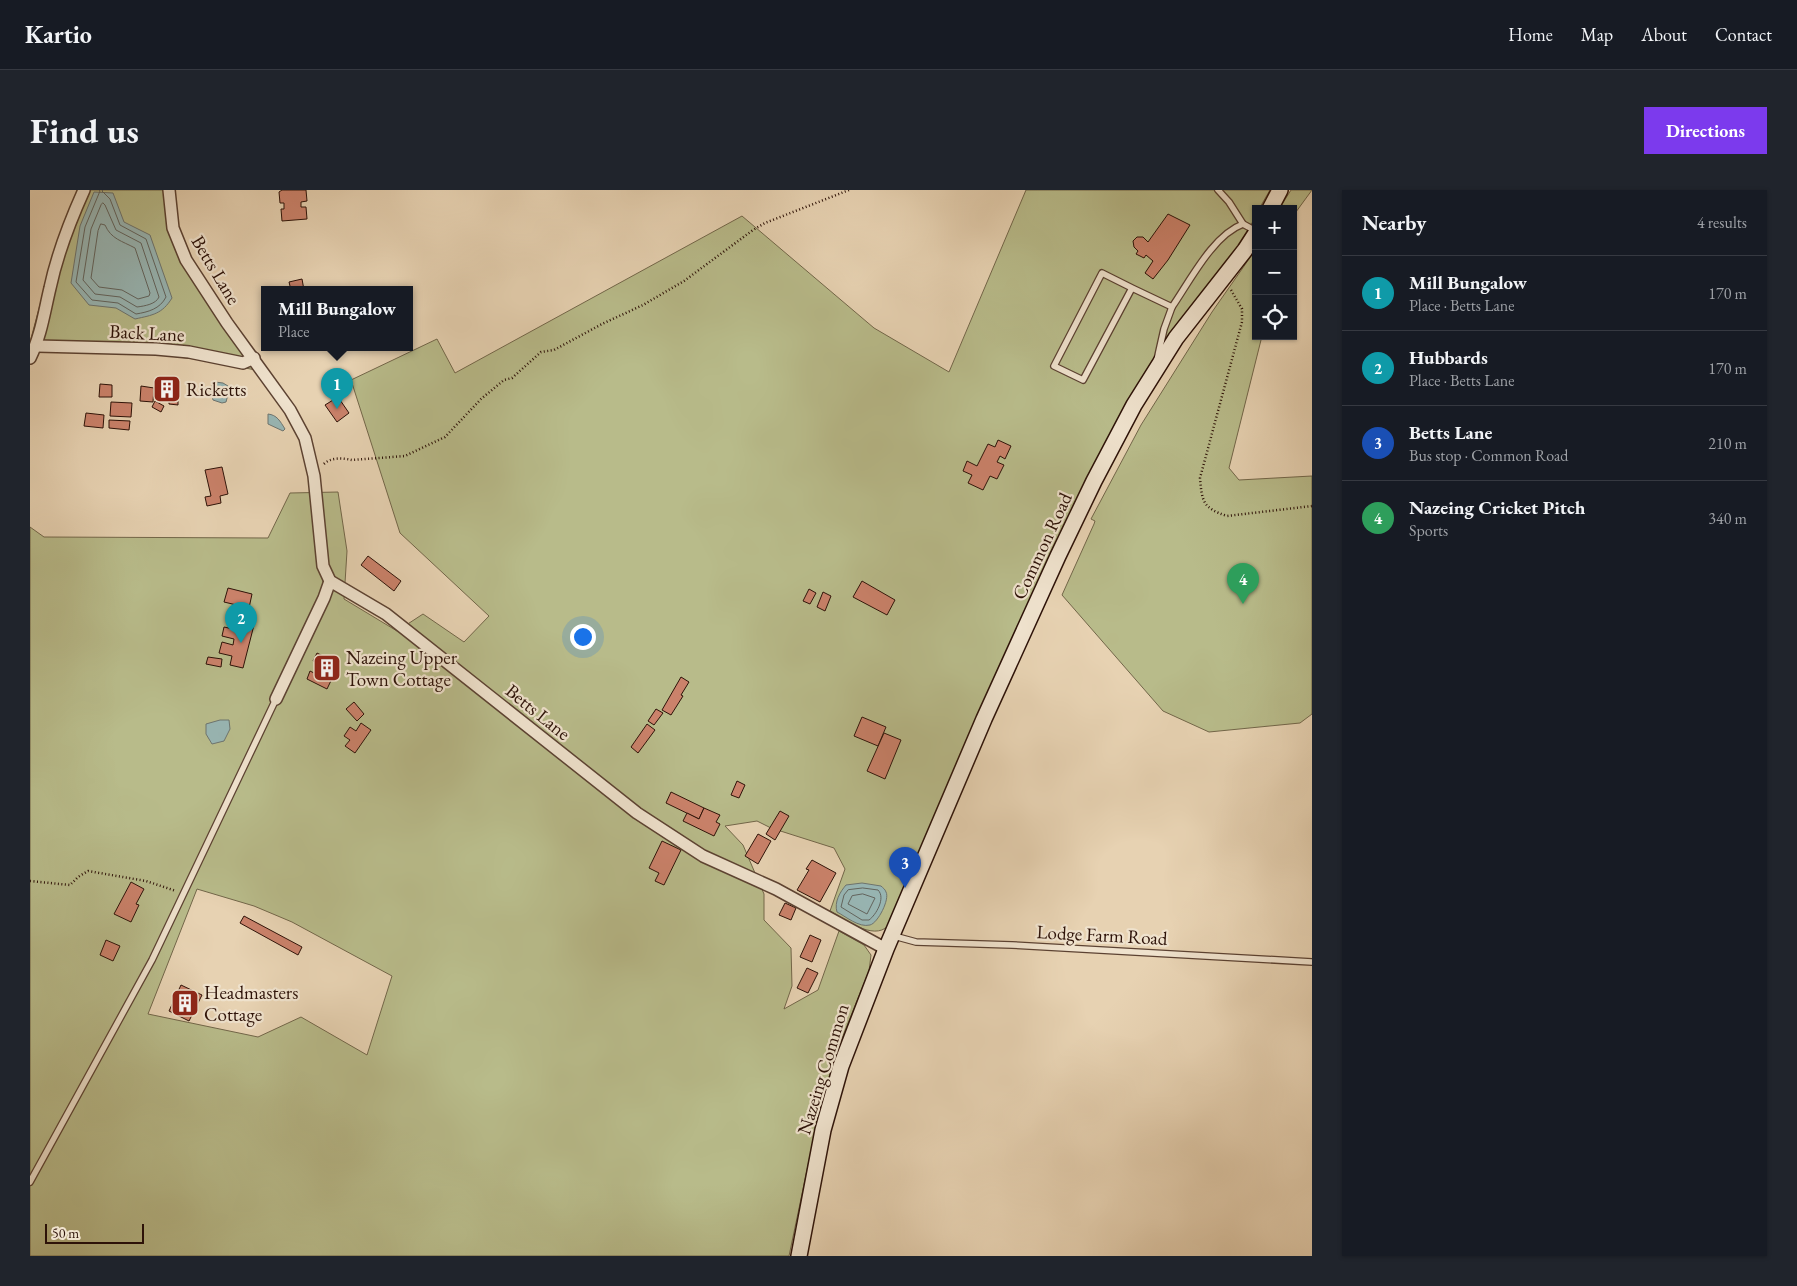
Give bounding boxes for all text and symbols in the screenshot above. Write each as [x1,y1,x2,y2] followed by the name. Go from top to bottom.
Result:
[25,19,92,50] text: Kartio
[1508,23,1553,46] text: Home
[1581,23,1613,46] text: Map
[1641,23,1687,46] text: About
[1715,23,1772,46] text: Contact
[1644,107,1767,154] button: Directions
[30,108,139,153] text: Find us
[1252,205,1297,340] map controls
[1252,205,1297,250] button: +
[1362,209,1426,236] text: Nearby
[1697,212,1747,233] text: 4 results
[186,231,246,309] street label: Betts Lane
[1252,250,1297,295] button: −
[1409,270,1527,295] text: Mill Bungalow
[1374,283,1382,304] text: 1
[1708,283,1747,304] text: 170 m
[261,286,413,351] popup
[1252,295,1297,340] button: locate
[1409,295,1515,316] text: Place · Betts Lane
[278,296,396,321] text: Mill Bungalow
[109,319,185,347] street label: Back Lane
[278,321,310,342] text: Place
[1409,345,1488,370] text: Hubbards
[1374,358,1382,379] text: 2
[1708,358,1747,379] text: 170 m
[321,368,353,409] pin: 1
[1409,370,1515,391] text: Place · Betts Lane
[152,374,182,404] building icon: Ricketts
[186,377,246,402] place label: Ricketts
[1409,420,1493,445] text: Betts Lane
[1374,433,1382,454] text: 3
[1708,433,1747,454] text: 210 m
[1409,445,1568,466] text: Bus stop · Common Road
[1006,488,1078,604] street label: Common Road
[1409,495,1585,520] text: Nazeing Cricket Pitch
[1374,508,1382,529] text: 4
[1708,508,1747,529] text: 340 m
[1409,520,1448,541] text: Sports
[1227,563,1259,604] pin: 4
[225,602,257,643] pin: 2
[570,624,596,650] your location
[346,645,458,692] place label: Nazeing Upper Town Cottage
[312,653,342,683] building icon: Nazeing Upper Town Cottage
[500,678,576,746] street label: Betts Lane
[889,847,921,888] pin: 3
[1036,919,1168,951] street label: Lodge Farm Road
[204,980,298,1027] place label: Headmasters Cottage
[170,988,200,1018] building icon: Headmasters Cottage
[791,1001,855,1137] street label: Nazeing Common
[45,1221,144,1244] scale bar
[52,1224,79,1242] text: 50 m

